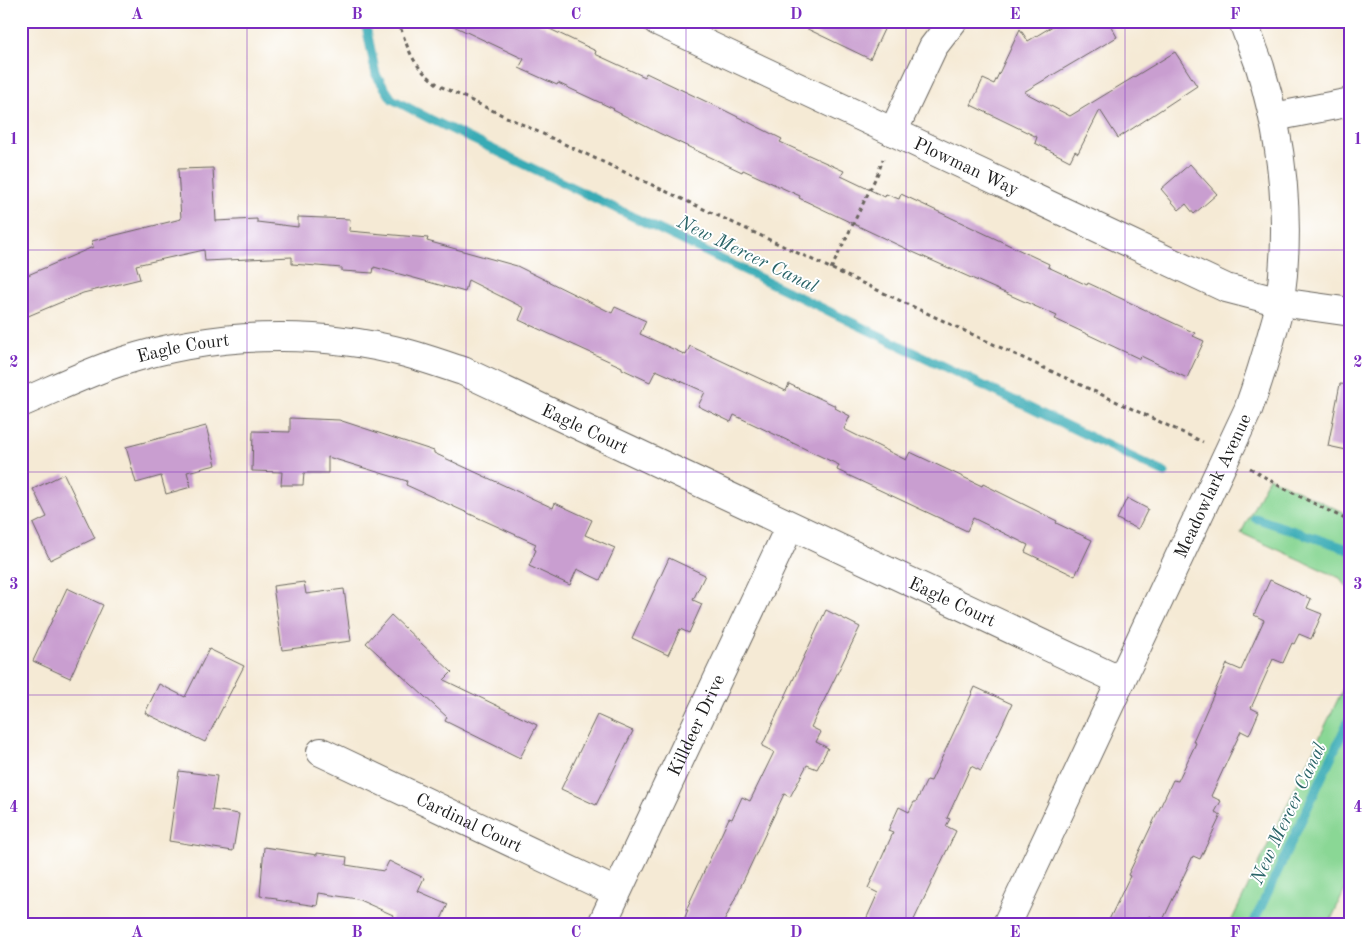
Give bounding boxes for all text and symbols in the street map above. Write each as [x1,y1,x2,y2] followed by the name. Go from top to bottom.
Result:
[131,7,143,23] text: A
[351,7,363,23] text: B
[571,7,581,23] text: C
[790,7,802,23] text: D
[1009,7,1021,23] text: E
[1230,7,1241,23] text: F
[9,132,19,148] text: 1
[1353,132,1363,148] text: 1
[911,135,1022,200] street label: Plowman Way
[673,213,820,298] water label: New Mercer Canal
[135,331,230,366] street label: Eagle Court
[9,355,19,371] text: 2
[1353,355,1363,371] text: 2
[539,401,631,458] street label: Eagle Court
[1172,411,1255,561] street label: Meadowlark Avenue
[906,574,998,631] street label: Eagle Court
[9,577,19,593] text: 3
[1353,577,1363,593] text: 3
[665,672,728,779] street label: Killdeer Drive
[1248,740,1331,889] water label: New Mercer Canal
[413,790,525,856] street label: Cardinal Court
[9,800,19,816] text: 4
[1353,800,1363,816] text: 4
[131,925,143,941] text: A
[351,925,363,941] text: B
[571,925,581,941] text: C
[790,925,802,941] text: D
[1009,925,1021,941] text: E
[1230,925,1241,941] text: F

